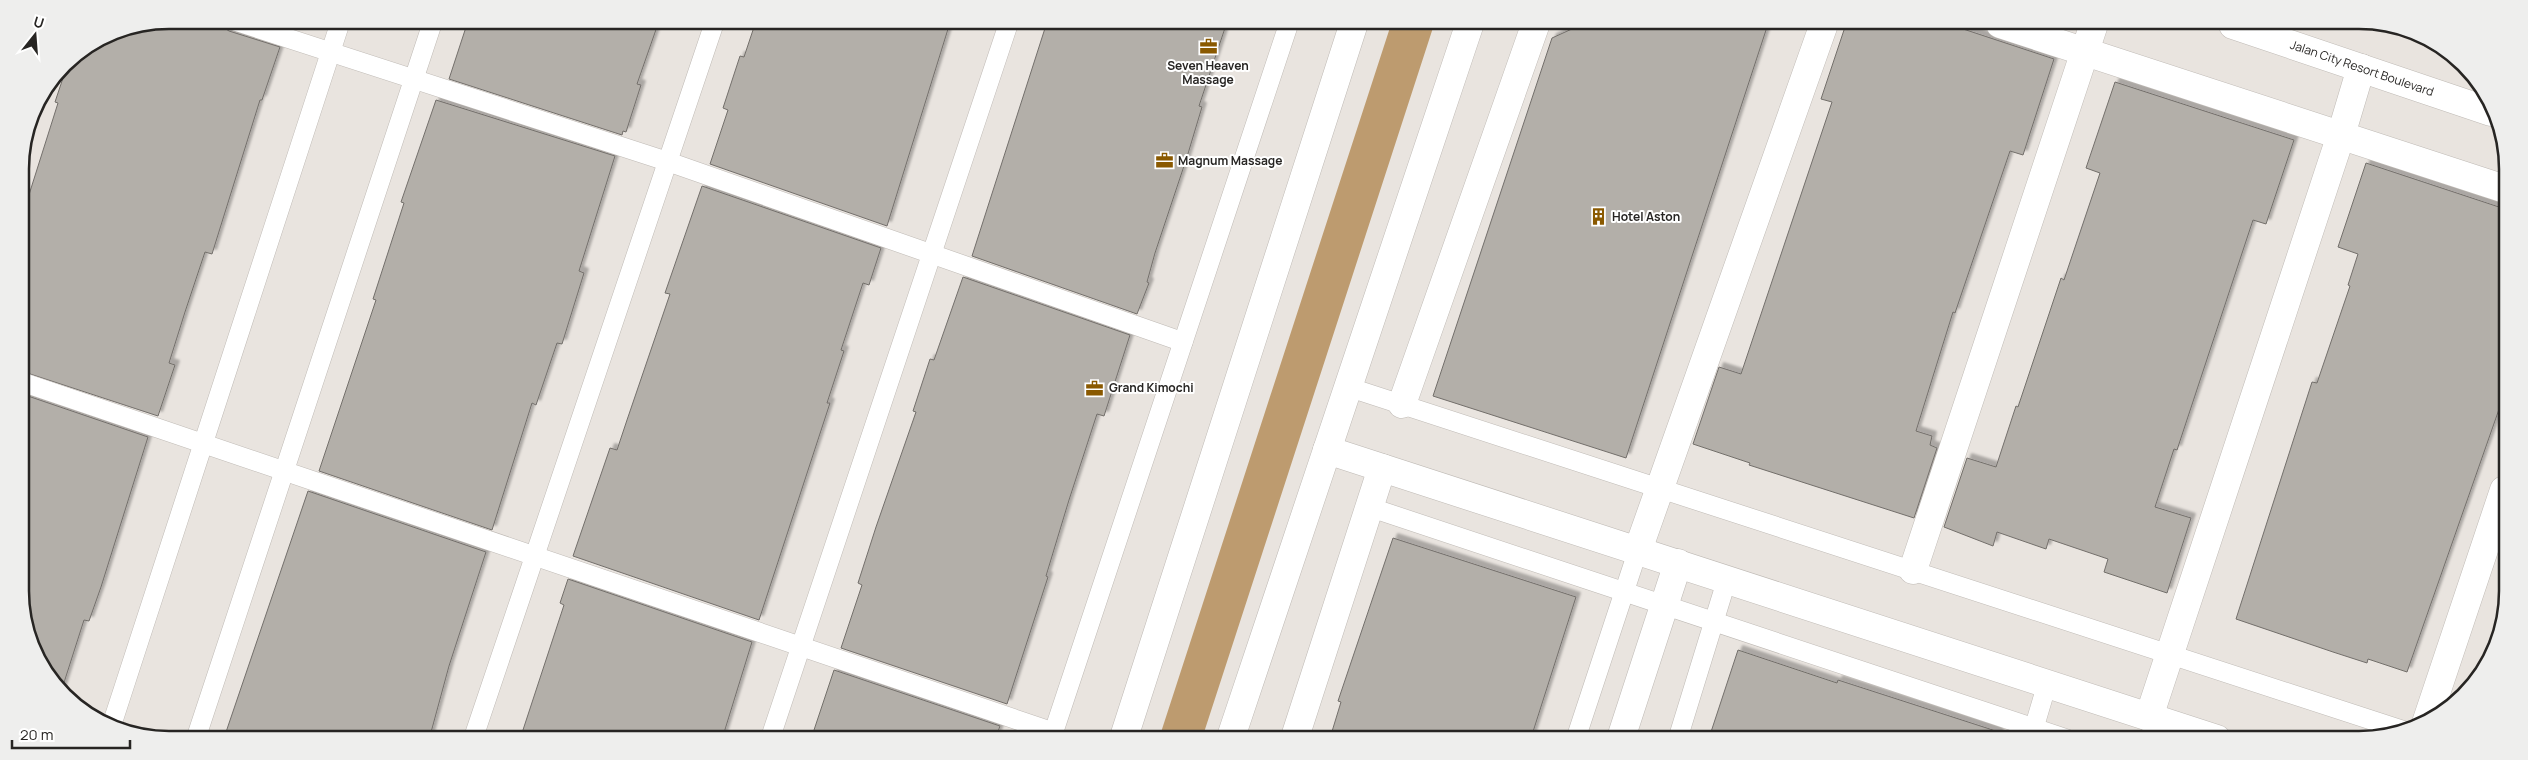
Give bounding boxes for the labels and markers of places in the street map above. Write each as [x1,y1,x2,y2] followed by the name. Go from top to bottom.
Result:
[1198,37,1218,57] office icon: Seven Heaven Massage
[1167,57,1249,88] place label: Seven Heaven Massage
[1154,151,1174,171] office icon: Magnum Massage
[1178,152,1282,169] place label: Magnum Massage
[1588,207,1608,227] building icon: Hotel Aston
[1612,208,1680,225] place label: Hotel Aston
[1085,378,1105,398] office icon: Grand Kimochi
[1109,379,1194,396] place label: Grand Kimochi

